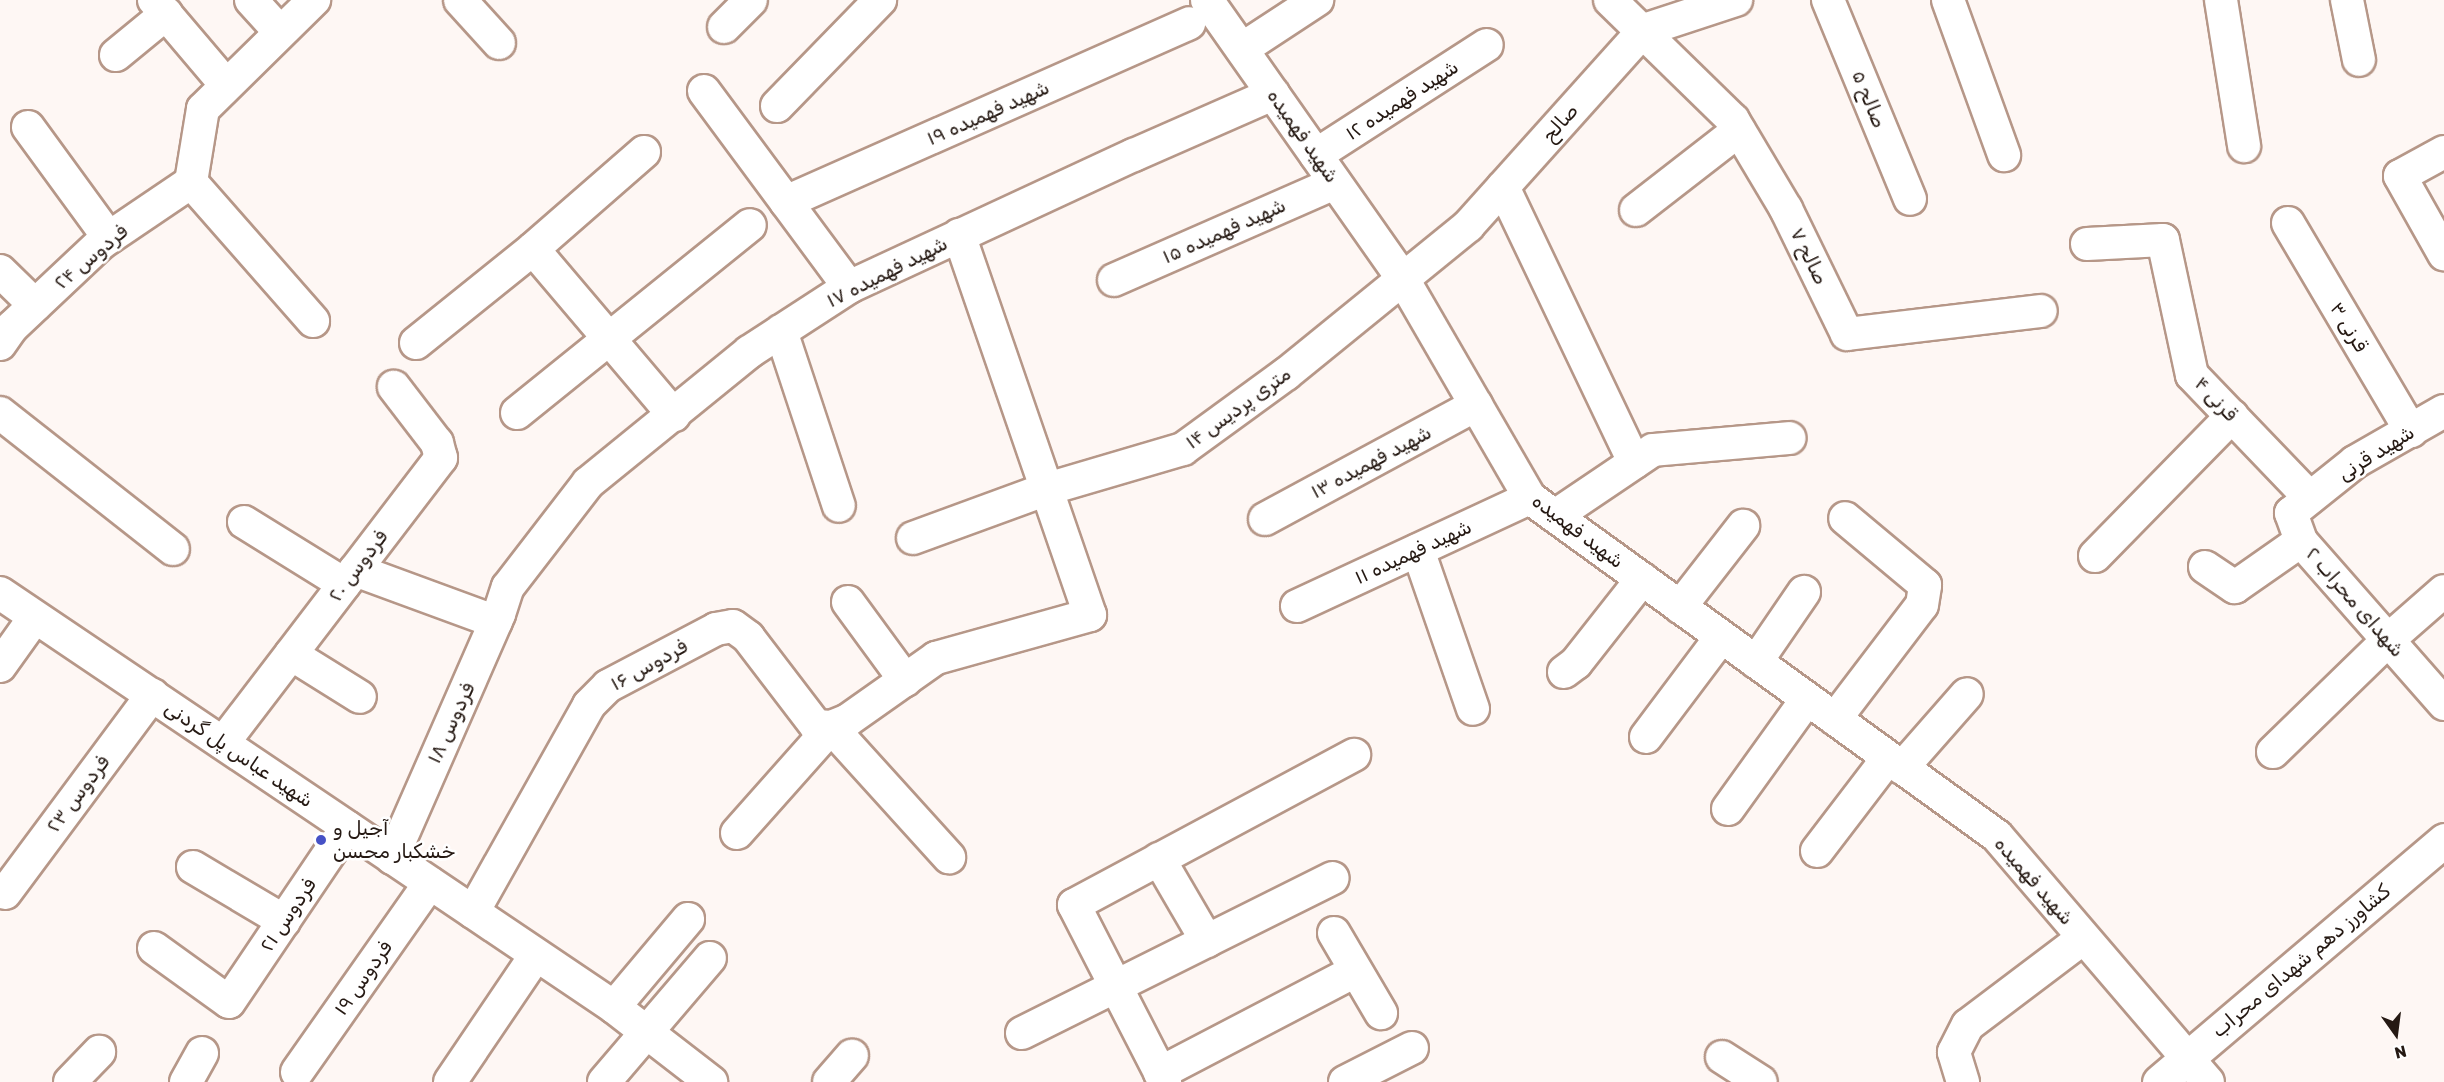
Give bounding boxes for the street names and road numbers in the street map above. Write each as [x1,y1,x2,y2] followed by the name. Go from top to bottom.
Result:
[1341,55,1463,145] street label: شهید فهمیده ۱۲
[1847,67,1891,131] street label: صالح ۵
[923,75,1053,151] street label: شهید فهمیده ۱۹
[1262,85,1344,187] street label: شهید فهمیده
[1537,99,1583,147] street label: صالح
[1159,193,1289,269] street label: شهید فهمیده ۱۵
[49,219,133,295] street label: فردوس ۲۴
[1785,224,1833,288] street label: صالح ۷
[822,231,952,313] street label: شهید فهمیده ۱۷
[2325,298,2373,356] street label: قرنی ۳
[1181,362,1295,454] street label: ۱۴ متری پردیس
[2189,372,2243,426] street label: قرنی ۴
[1307,420,1435,504] street label: شهید فهمیده ۱۳
[2333,420,2419,486] street label: شهید قرنی
[1527,489,1629,573] street label: شهید فهمیده
[1351,514,1475,590] street label: شهید فهمیده ۱۱
[323,525,393,607] street label: فردوس ۲۰
[2301,542,2409,662] street label: شهدای محراب ۲
[606,634,692,696] street label: فردوس ۱۶
[422,679,480,767] street label: فردوس ۱۸
[160,695,318,813] street label: شهید عباس پل گردنی
[41,751,115,837] street label: فردوس ۲۳
[1989,832,2079,930] street label: شهید فهمیده
[255,874,321,956] street label: فردوس ۲۱
[2207,879,2395,1043] street label: کشاورز دهم شهدای محراب
[329,936,397,1020] street label: فردوس ۱۹

